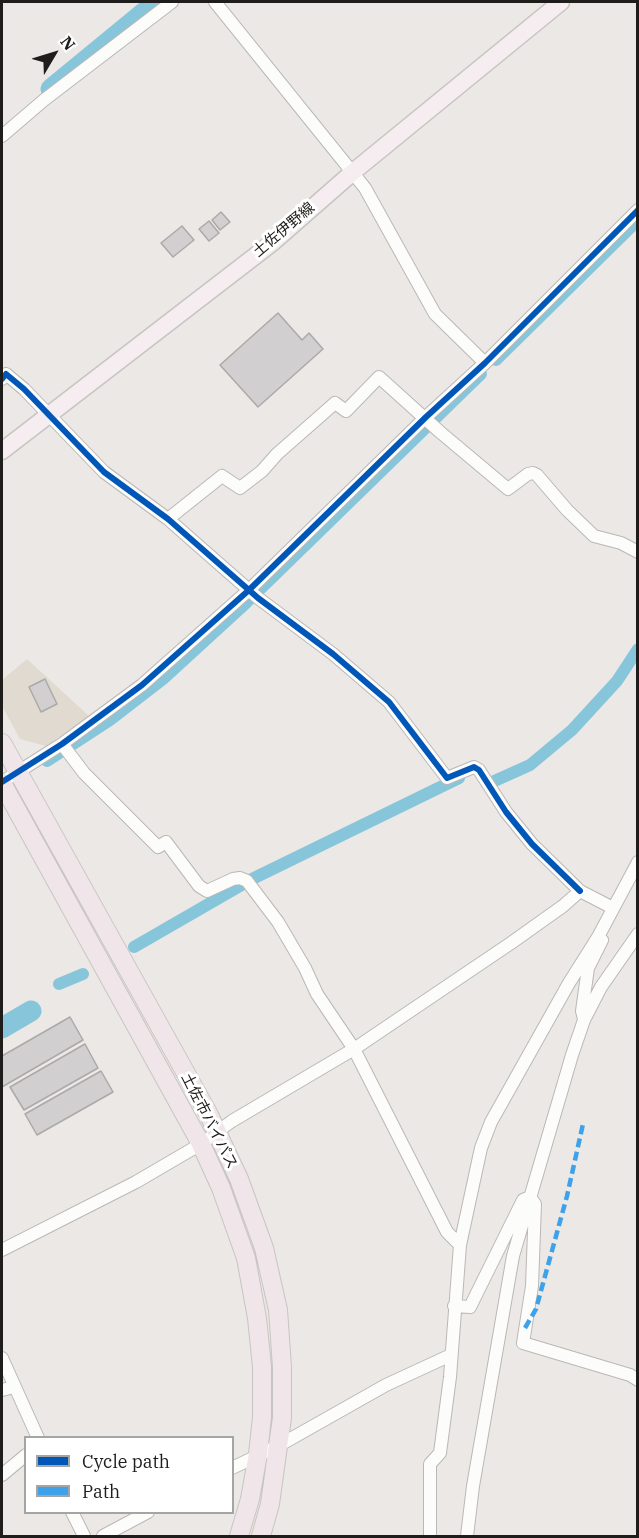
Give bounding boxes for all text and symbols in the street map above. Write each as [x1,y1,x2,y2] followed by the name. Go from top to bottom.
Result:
[24,24,84,84] north arrow
[56,32,80,54] text: N
[249,199,319,261] street label: 土佐伊野線
[177,1070,241,1172] street label: 土佐市バイパス
[24,1436,234,1514] legend
[82,1450,170,1473] text: Cycle path
[82,1480,120,1503] text: Path

